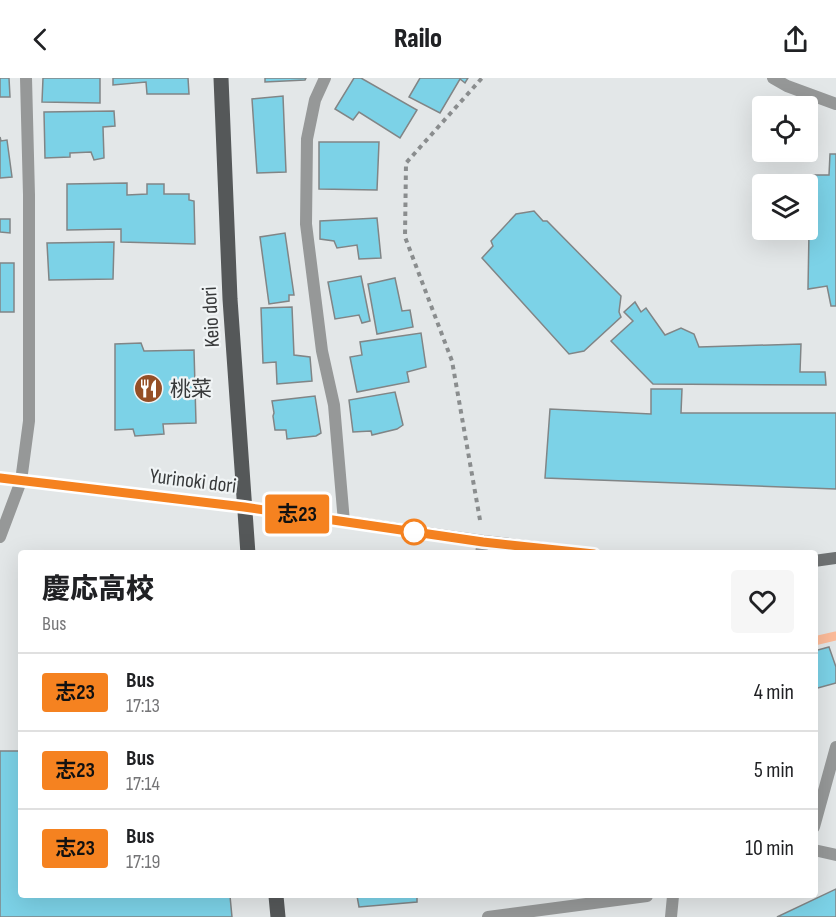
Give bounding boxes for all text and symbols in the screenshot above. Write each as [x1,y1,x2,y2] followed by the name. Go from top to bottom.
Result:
[24,23,57,56] icon: back
[394,23,442,55] text: Railo
[779,23,812,56] icon: share
[752,96,818,240] map controls
[752,96,818,162] button: locate
[752,174,818,240] button: layers
[197,286,225,348] street label: Keio dori
[133,373,165,405] restaurant icon: 桃菜
[170,377,212,402] place label: 桃菜
[148,463,238,499] street label: Yurinoki dori
[262,494,332,534] line badge: 志23
[277,502,317,527] text: 志23
[401,519,427,545] unlabelled marker
[731,570,794,633] button: heart
[42,573,154,606] text: 慶応高校
[42,612,66,636] text: Bus
[126,667,155,694] text: Bus
[754,679,794,706] text: 4 min
[55,680,95,705] text: 志23
[126,694,160,718] text: 17:13
[126,745,155,772] text: Bus
[754,757,794,784] text: 5 min
[55,758,95,783] text: 志23
[126,772,160,796] text: 17:14
[126,823,155,850] text: Bus
[745,835,794,862] text: 10 min
[55,836,95,861] text: 志23
[126,850,160,874] text: 17:19

